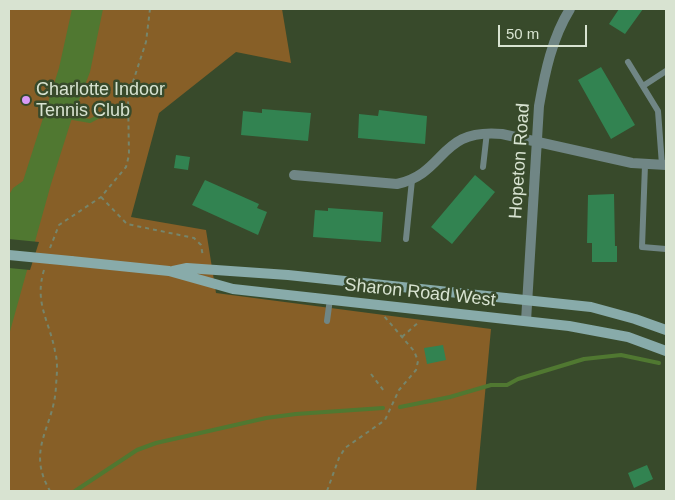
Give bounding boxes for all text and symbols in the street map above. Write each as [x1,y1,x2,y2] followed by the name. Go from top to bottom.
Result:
[500,15,589,47] scale bar
[506,25,539,42] text: 50 m
[36,79,165,122] place label: Charlotte Indoor Tennis Club
[20,94,32,106] marker: Charlotte Indoor Tennis Club
[505,102,535,220] street label: Hopeton Road
[343,274,497,312] street label: Sharon Road West

